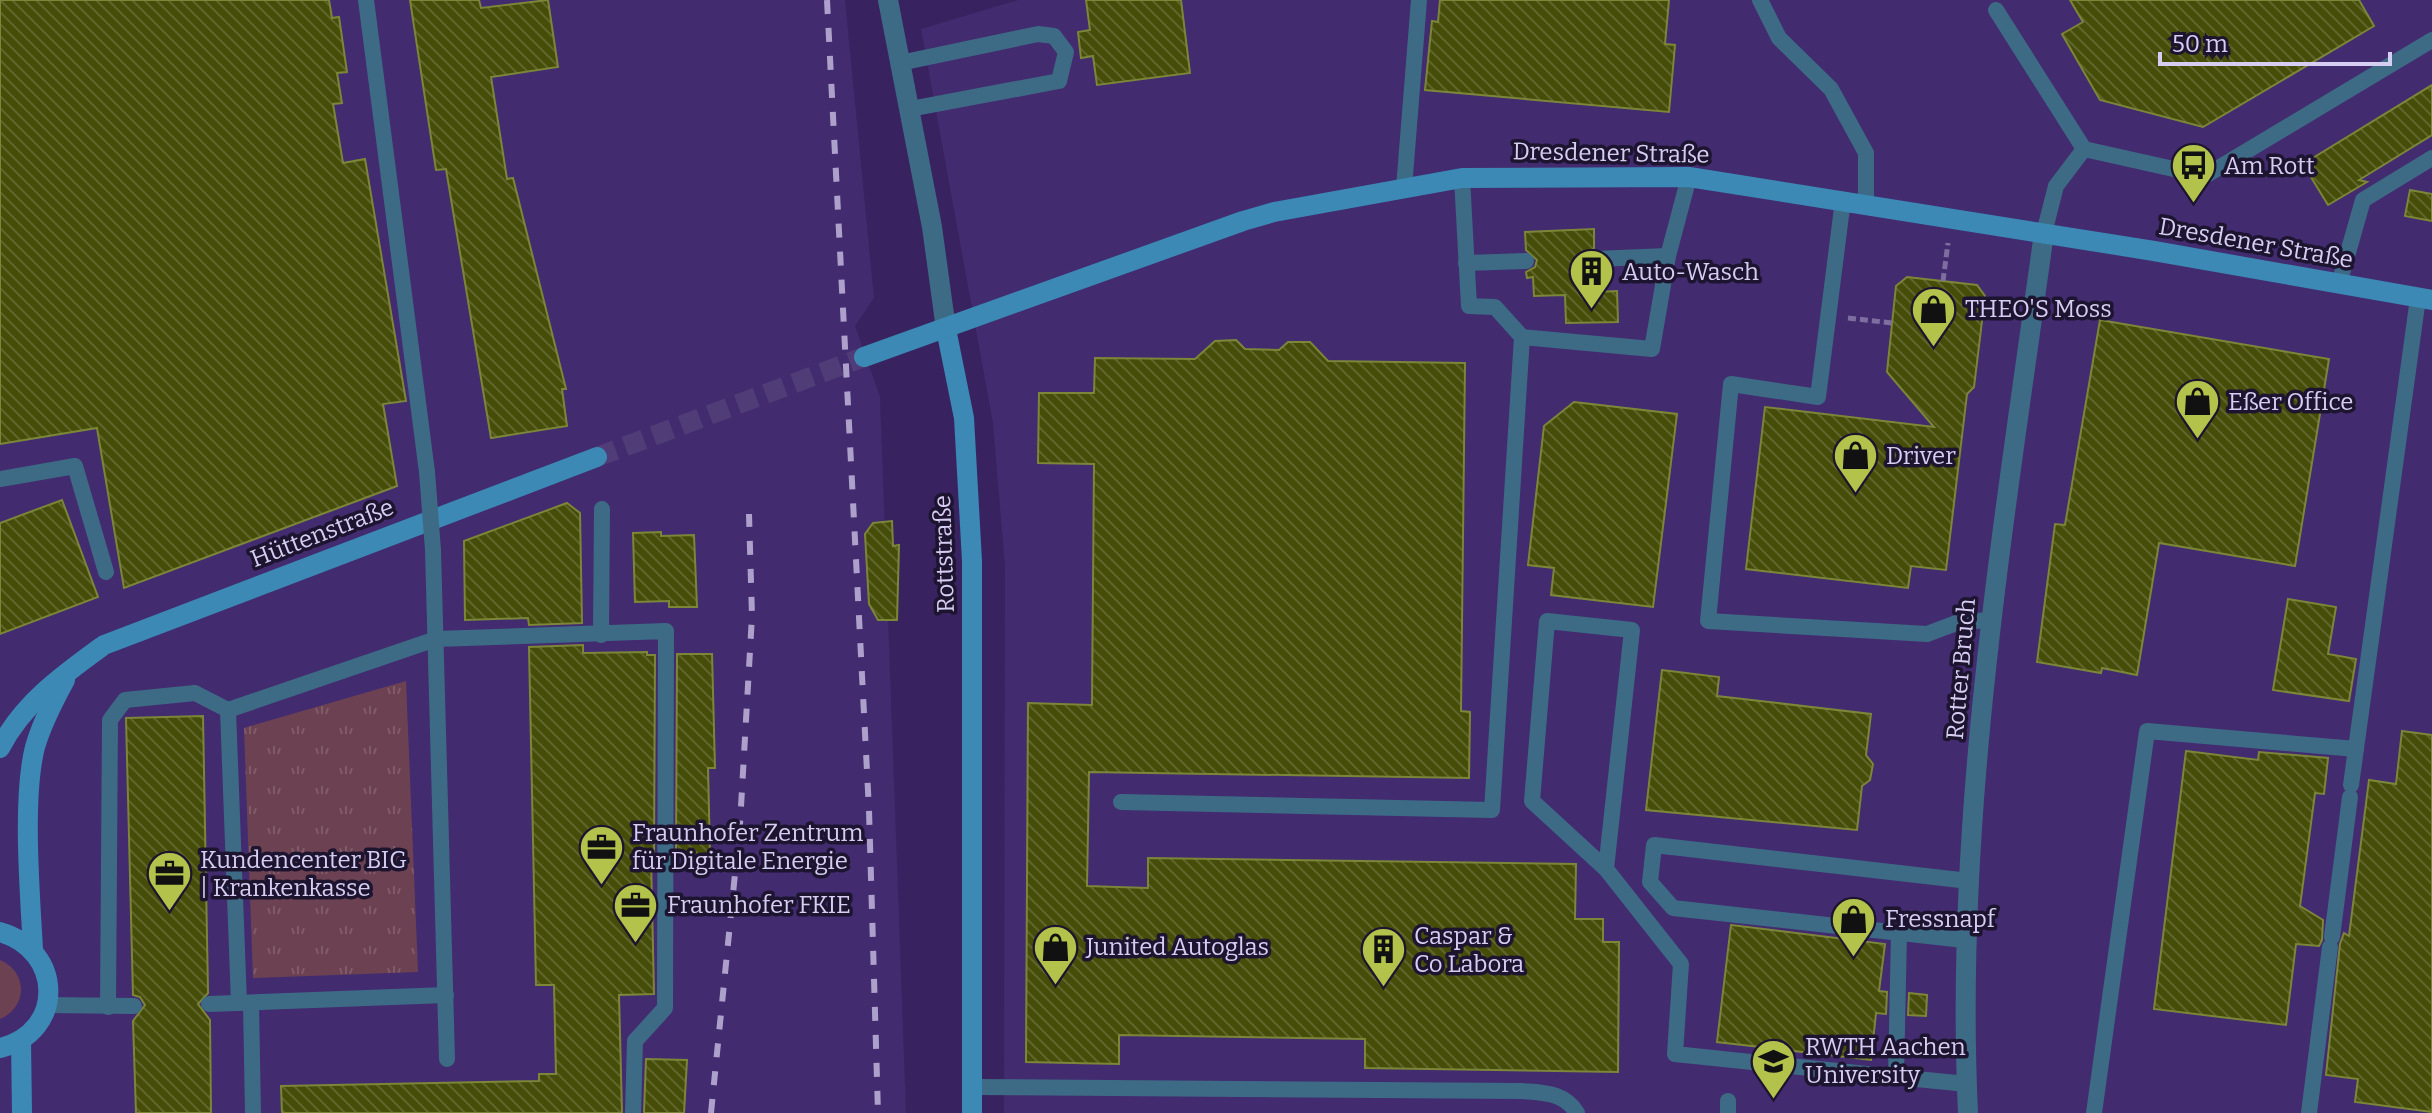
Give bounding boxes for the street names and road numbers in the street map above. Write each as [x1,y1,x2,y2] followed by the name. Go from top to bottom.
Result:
[1512,137,1710,169] street label: Dresdener Straße
[2157,212,2355,274] street label: Dresdener Straße
[246,493,398,573] street label: Hüttenstraße
[928,495,960,613] street label: Rottstraße
[1941,597,1981,741] street label: Rotter Bruch

